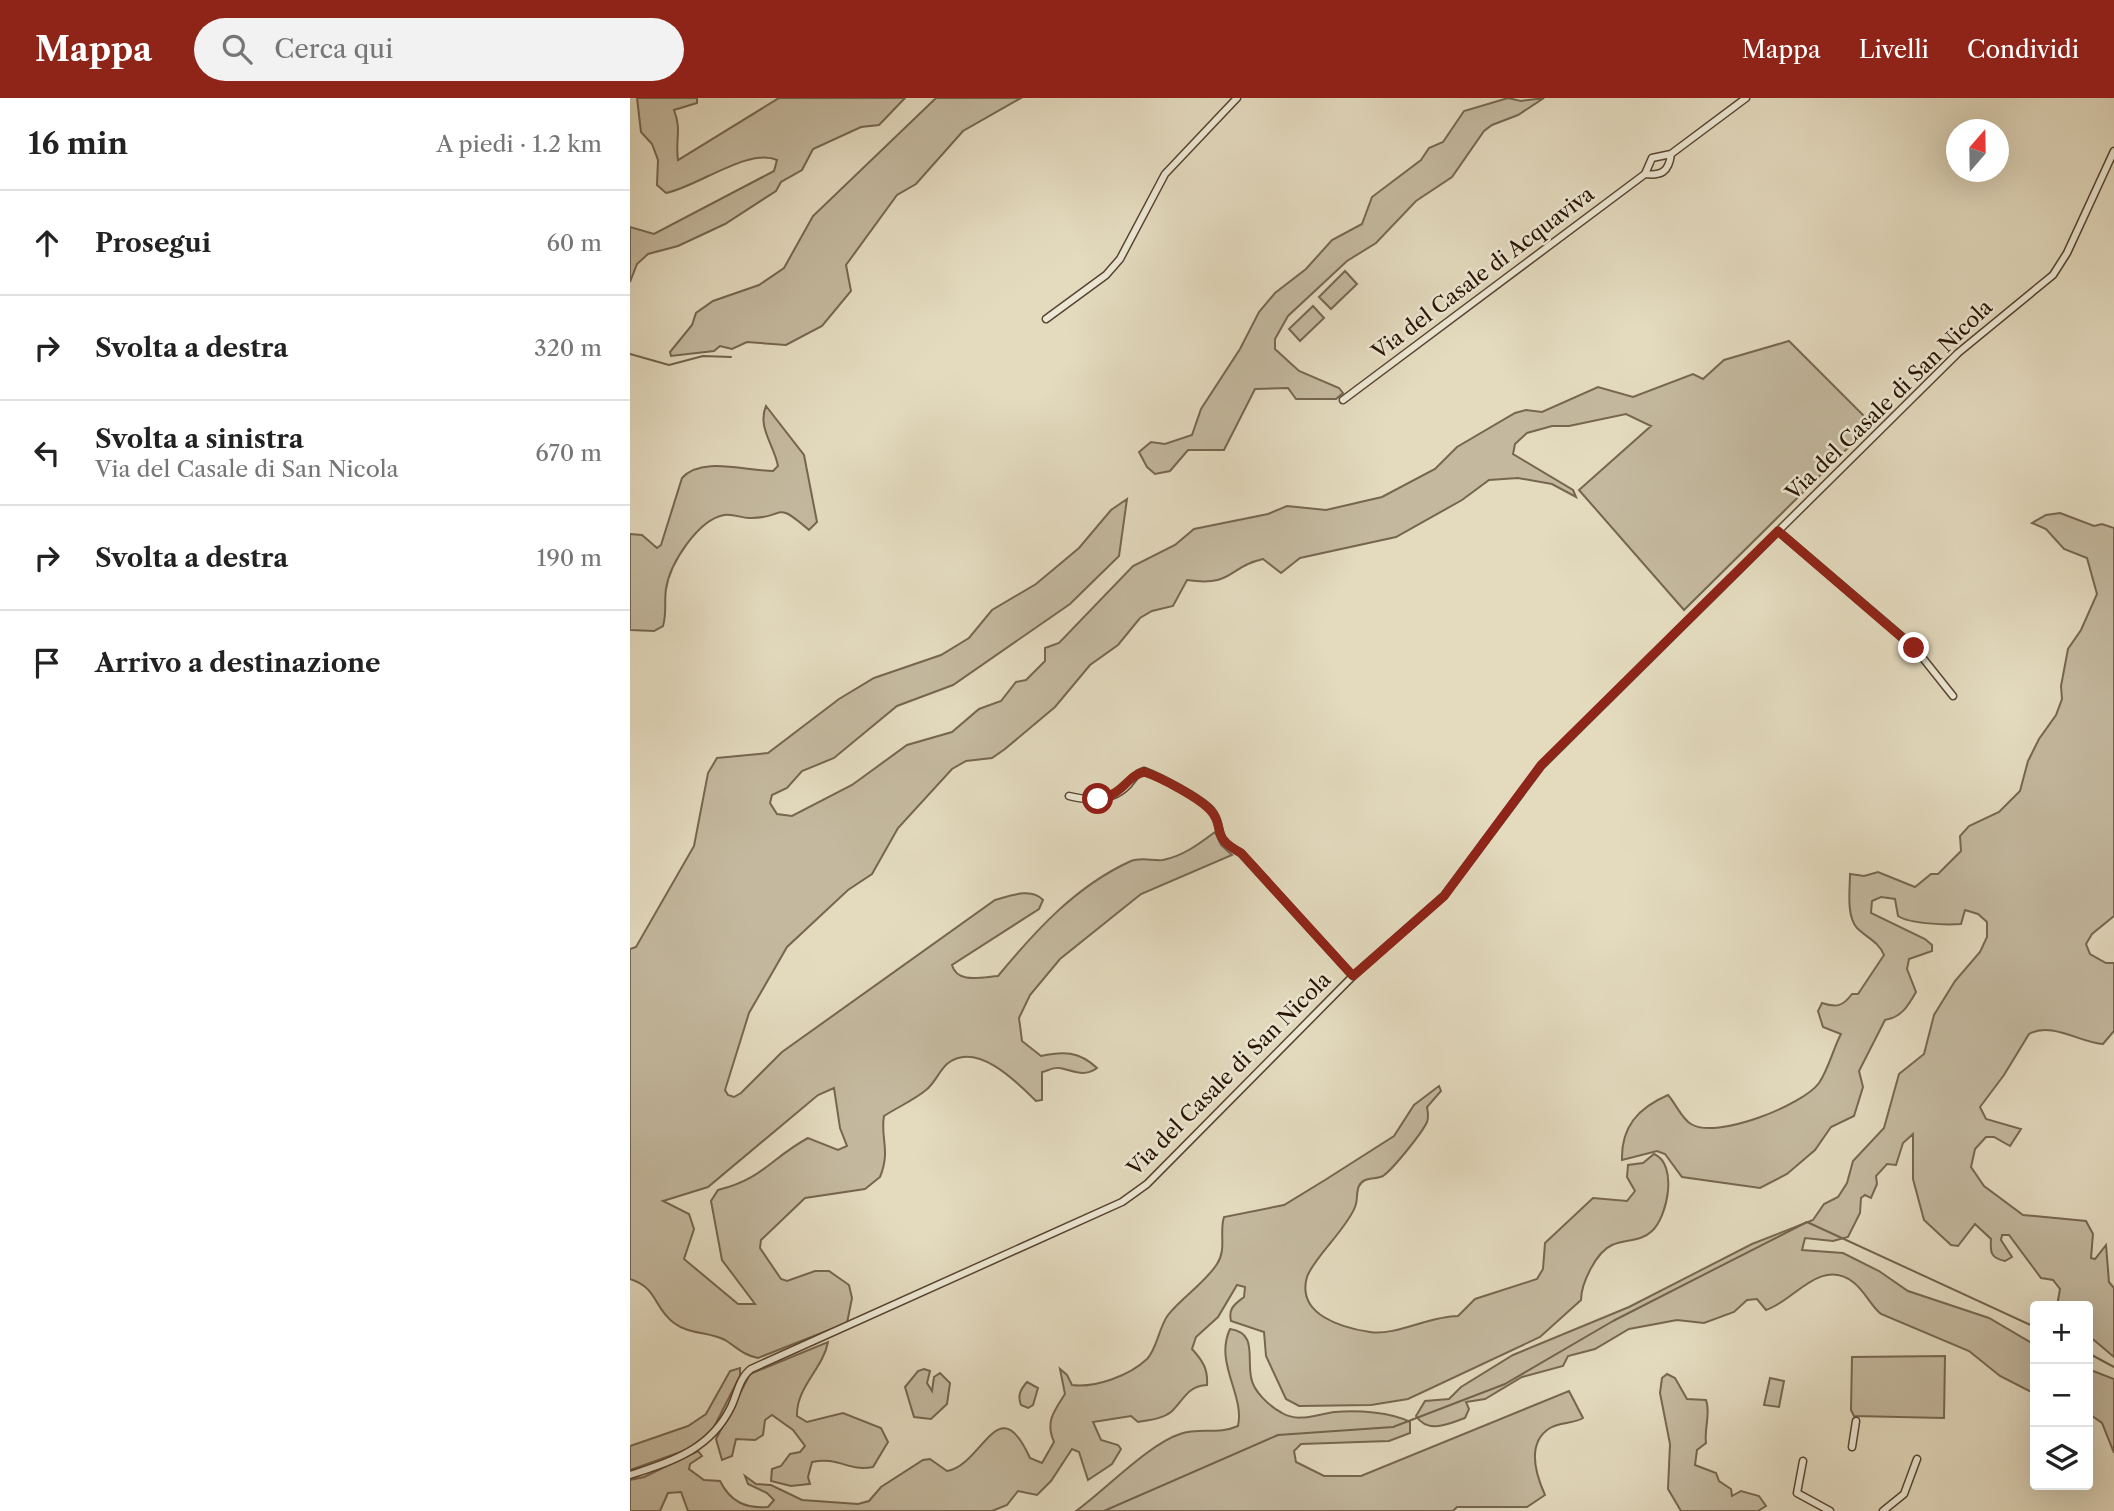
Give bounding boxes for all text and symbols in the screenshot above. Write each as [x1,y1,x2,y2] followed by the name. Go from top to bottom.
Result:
[194,18,684,81] search box
[35,29,152,70] text: Mappa
[218,30,256,68] icon: search
[274,33,393,65] text: Cerca qui
[1742,35,1821,64] text: Mappa
[1859,35,1929,64] text: Livelli
[1967,35,2079,64] text: Condividi
[1946,119,2009,182] north arrow
[28,125,128,162] text: 16 min
[436,130,602,158] text: A piedi · 1.2 km
[1366,180,1599,365] street label: Via del Casale di Acquaviva
[28,224,66,262] icon: ahead
[95,227,211,259] text: Prosegui
[546,229,602,257] text: 60 m
[1780,294,1998,506] street label: Via del Casale di San Nicola
[28,329,66,367] icon: right
[95,332,288,364] text: Svolta a destra
[534,334,602,362] text: 320 m
[95,423,304,455] text: Svolta a sinistra
[28,434,66,472] icon: left
[535,439,602,467] text: 670 m
[95,455,399,483] text: Via del Casale di San Nicola
[28,539,66,577] icon: right
[95,542,288,574] text: Svolta a destra
[537,544,602,572] text: 190 m
[1898,632,1929,663] route end
[28,644,66,682] icon: arrive
[95,647,381,679] text: Arrivo a destinazione
[1082,783,1113,814] route start
[1121,966,1336,1181] street label: Via del Casale di San Nicola
[2030,1301,2093,1490] map controls
[2030,1301,2093,1364] button: +
[2030,1364,2093,1427] button: −
[2030,1427,2093,1490] button: layers

